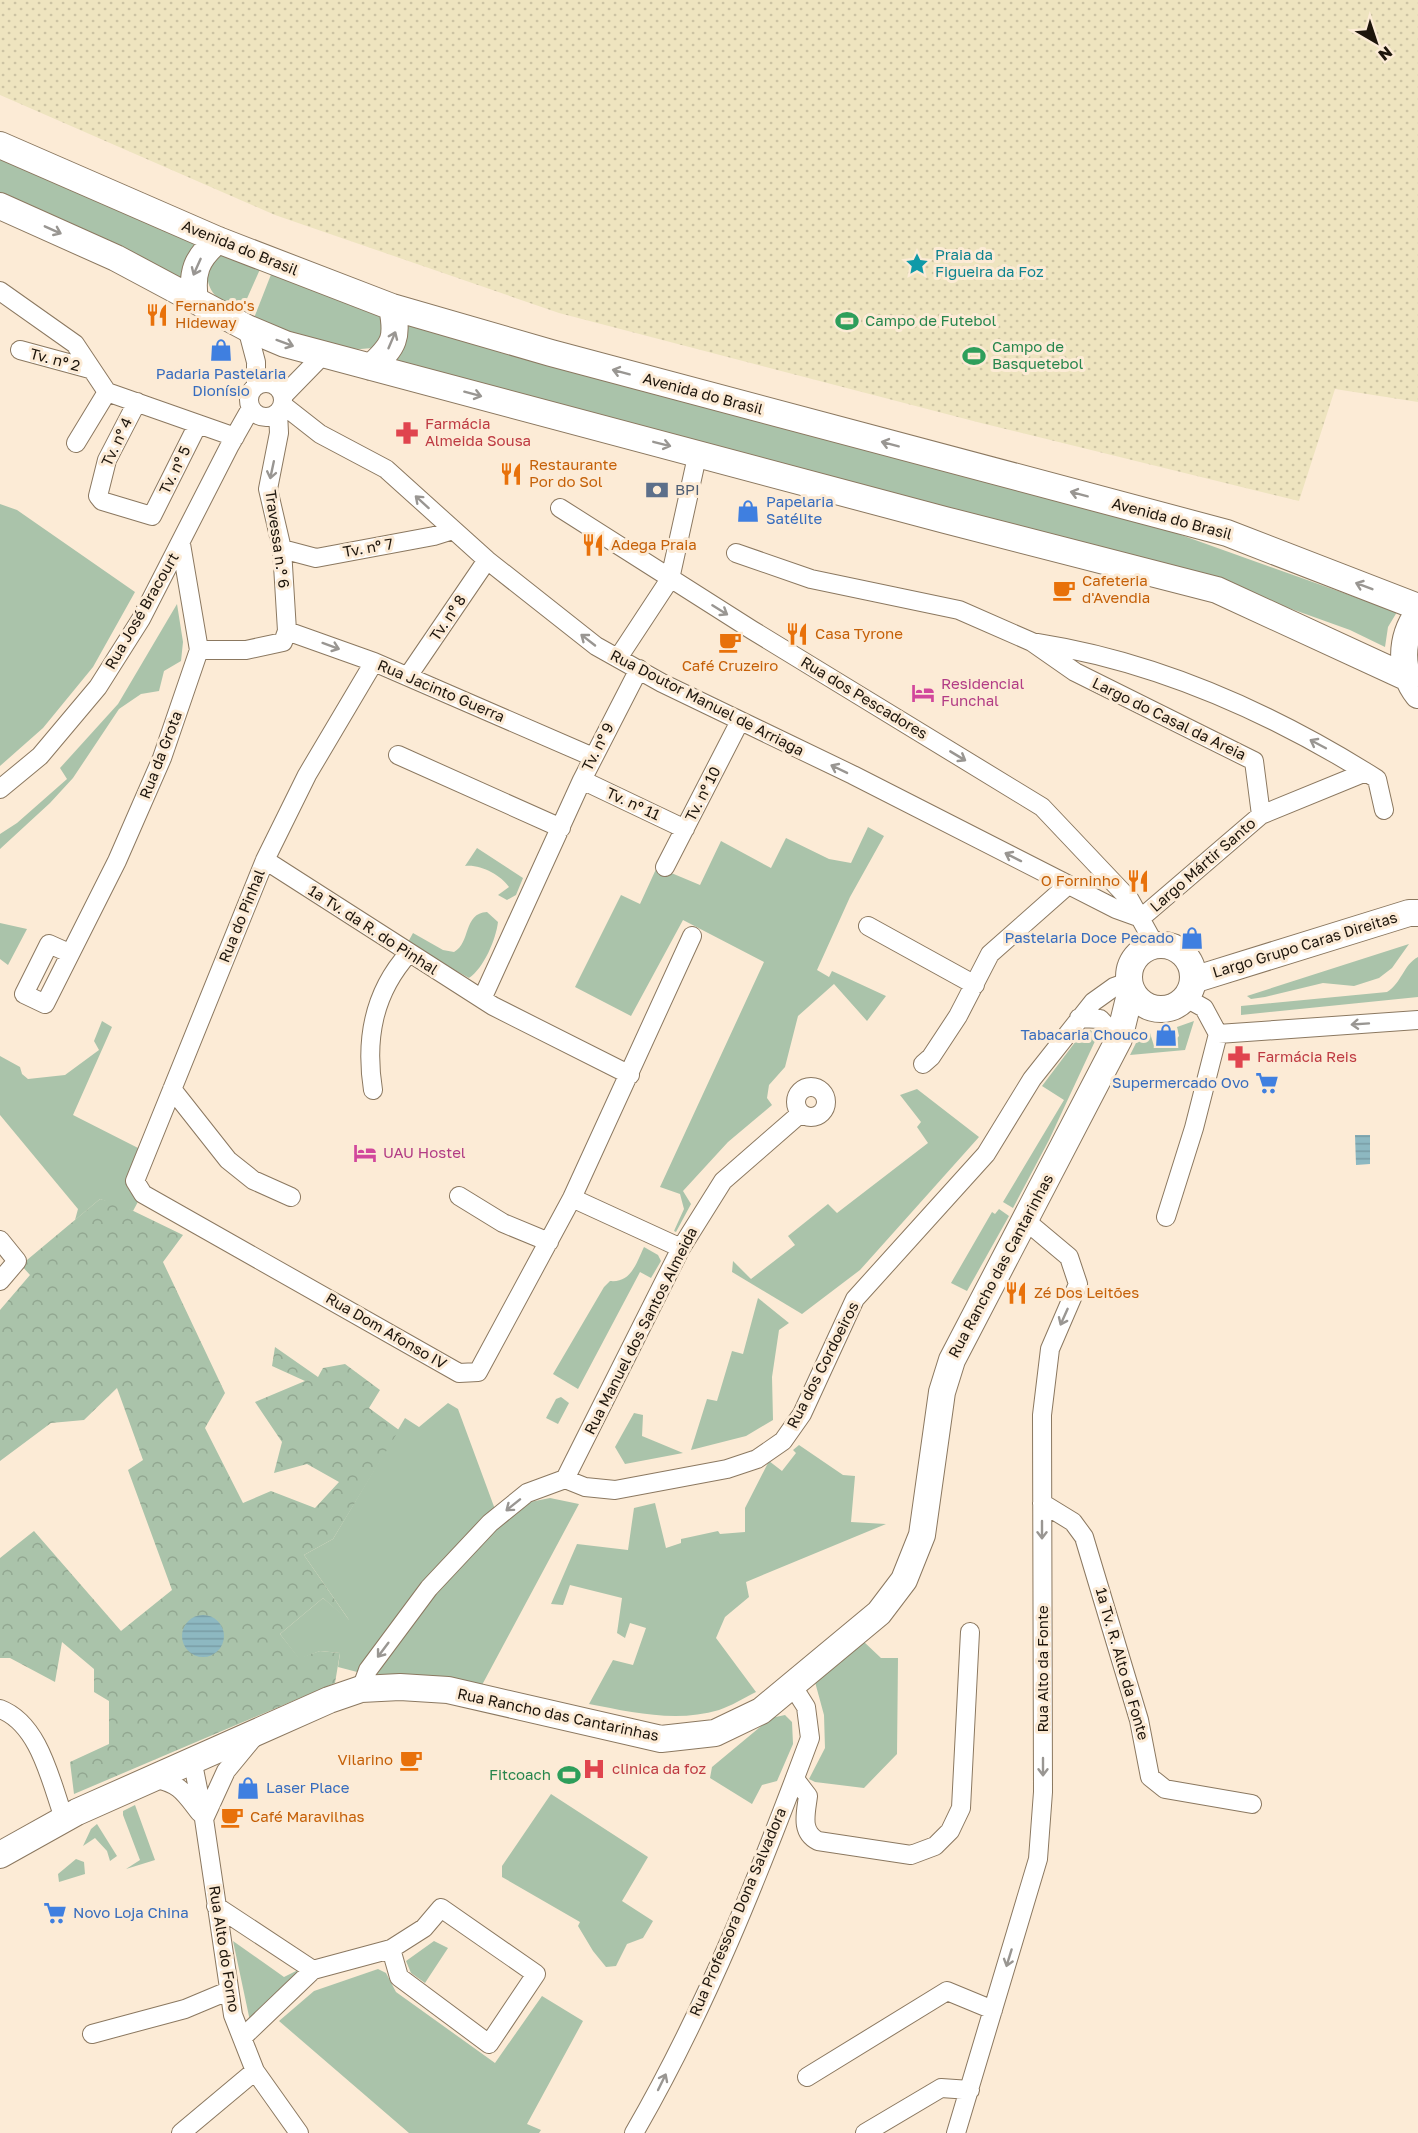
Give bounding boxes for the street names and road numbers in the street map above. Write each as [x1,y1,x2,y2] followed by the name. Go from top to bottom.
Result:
[180,216,301,279] street label: Avenida do Brasil
[28,344,82,374] street label: Tv. nº 2
[641,368,765,418] street label: Avenida do Brasil
[97,414,135,469] street label: Tv. nº 4
[155,443,193,497] street label: Tv. nº 5
[262,489,294,589] street label: Travessa n.º 6
[1110,493,1234,543] street label: Avenida do Brasil
[341,534,394,560] street label: Tv. nº 7
[100,549,182,672] street label: Rua José Bracourt
[425,591,469,644] street label: Tv. nº 8
[608,645,807,759] street label: Rua Doutor Manuel de Arriaga
[798,652,931,742] street label: Rua dos Pescadores
[375,655,508,725] street label: Rua Jacinto Guerra
[1090,673,1249,763] street label: Largo do Casal da Areia
[135,708,185,801] street label: Rua da Grota
[577,719,617,774] street label: Tv. nº 9
[681,763,724,824] street label: Tv. nº 10
[604,783,663,823] street label: Tv. nº 11
[1146,813,1259,915] street label: Largo Mártir Santo
[214,866,268,965] street label: Rua do Pinhal
[305,881,442,978] street label: 1ª Tv. da R. do Pinhal
[1210,907,1399,981] street label: Largo Grupo Caras Direitas
[944,1171,1056,1360] street label: Rua Rancho das Cantarinhas
[580,1224,700,1437] street label: Rua Manuel dos Santos Almeida
[323,1288,450,1372] street label: Rua Dom Afonso IV
[782,1298,862,1431] street label: Rua dos Cordoeiros
[1093,1585,1153,1742] street label: 1ª Tv. R. Alto da Fonte
[1033,1605,1051,1733] street label: Rua Alto da Fonte
[456,1684,661,1744] street label: Rua Rancho das Cantarinhas
[685,1805,789,2019] street label: Rua Professora Dona Salvadora
[206,1884,244,2013] street label: Rua Alto do Forno

